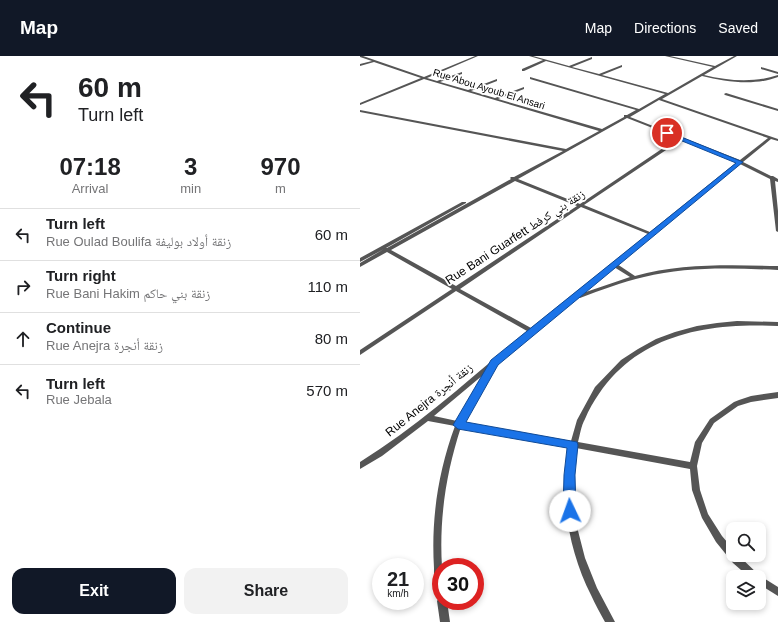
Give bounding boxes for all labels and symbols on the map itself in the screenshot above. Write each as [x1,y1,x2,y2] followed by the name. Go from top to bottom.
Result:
[432,67,546,111] street label: Rue Abou Ayoub El Ansari
[650,116,684,150] pin
[443,186,589,290] street label: Rue Bani Guarfett زنقة بني كرفط
[383,360,476,439] street label: Rue Anejra زنقة أنجرة
[549,490,591,532] position arrow
[432,558,484,610] speed limit sign: 30

